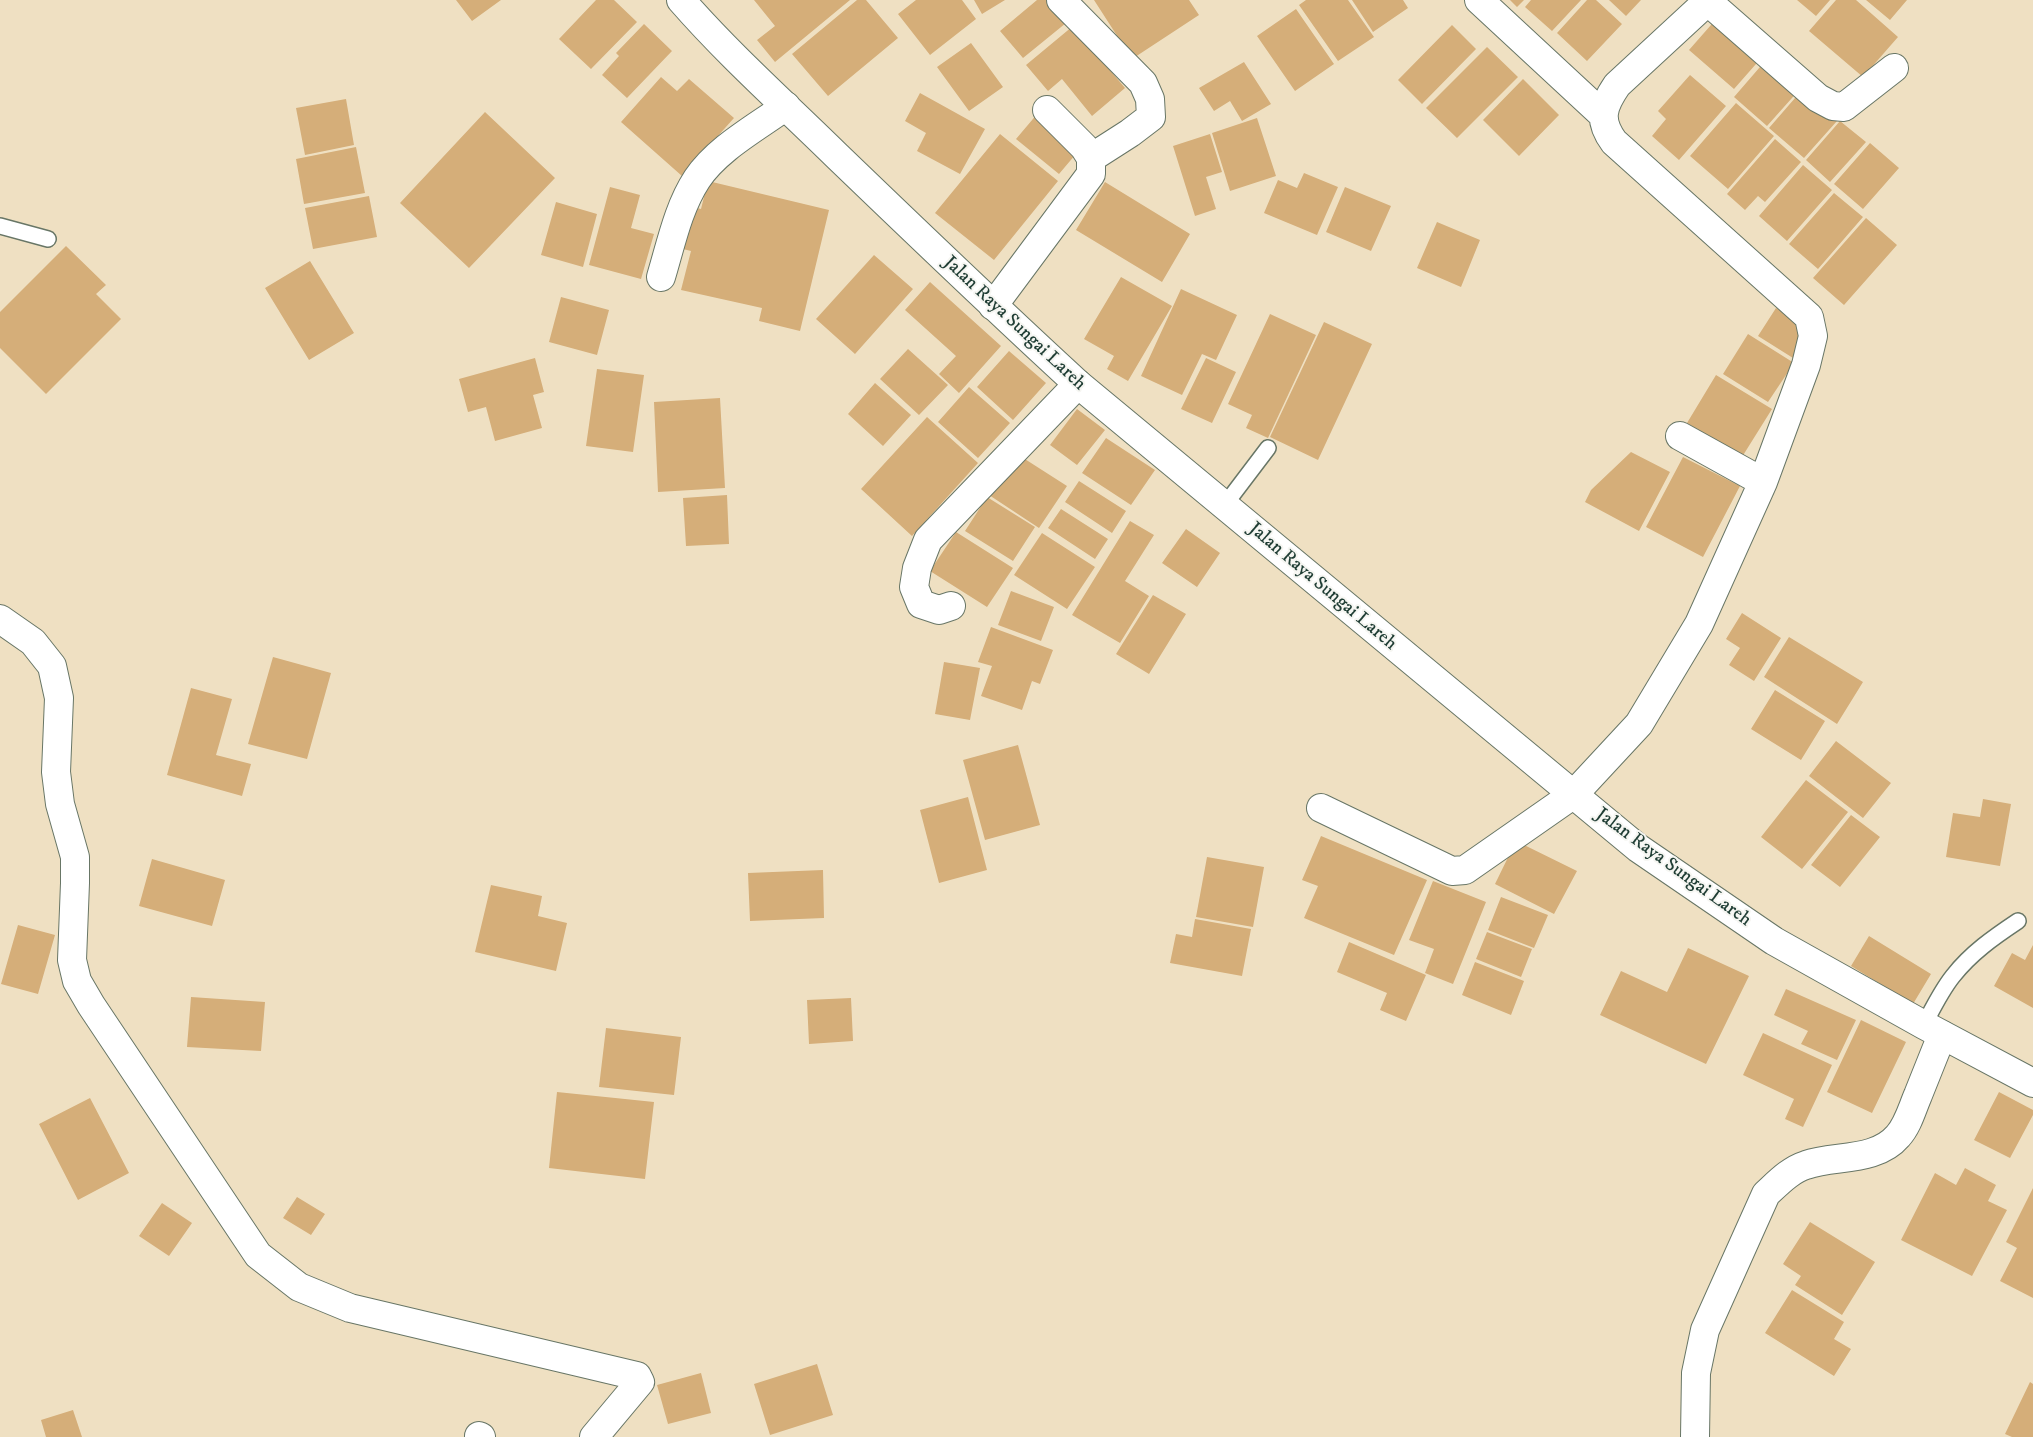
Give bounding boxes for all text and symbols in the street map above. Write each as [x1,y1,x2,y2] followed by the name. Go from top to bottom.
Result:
[938,252,1090,396] street label: Jalan Raya Sungai Lareh
[1243,518,1401,656] street label: Jalan Raya Sungai Lareh
[1591,804,1755,932] street label: Jalan Raya Sungai Lareh

